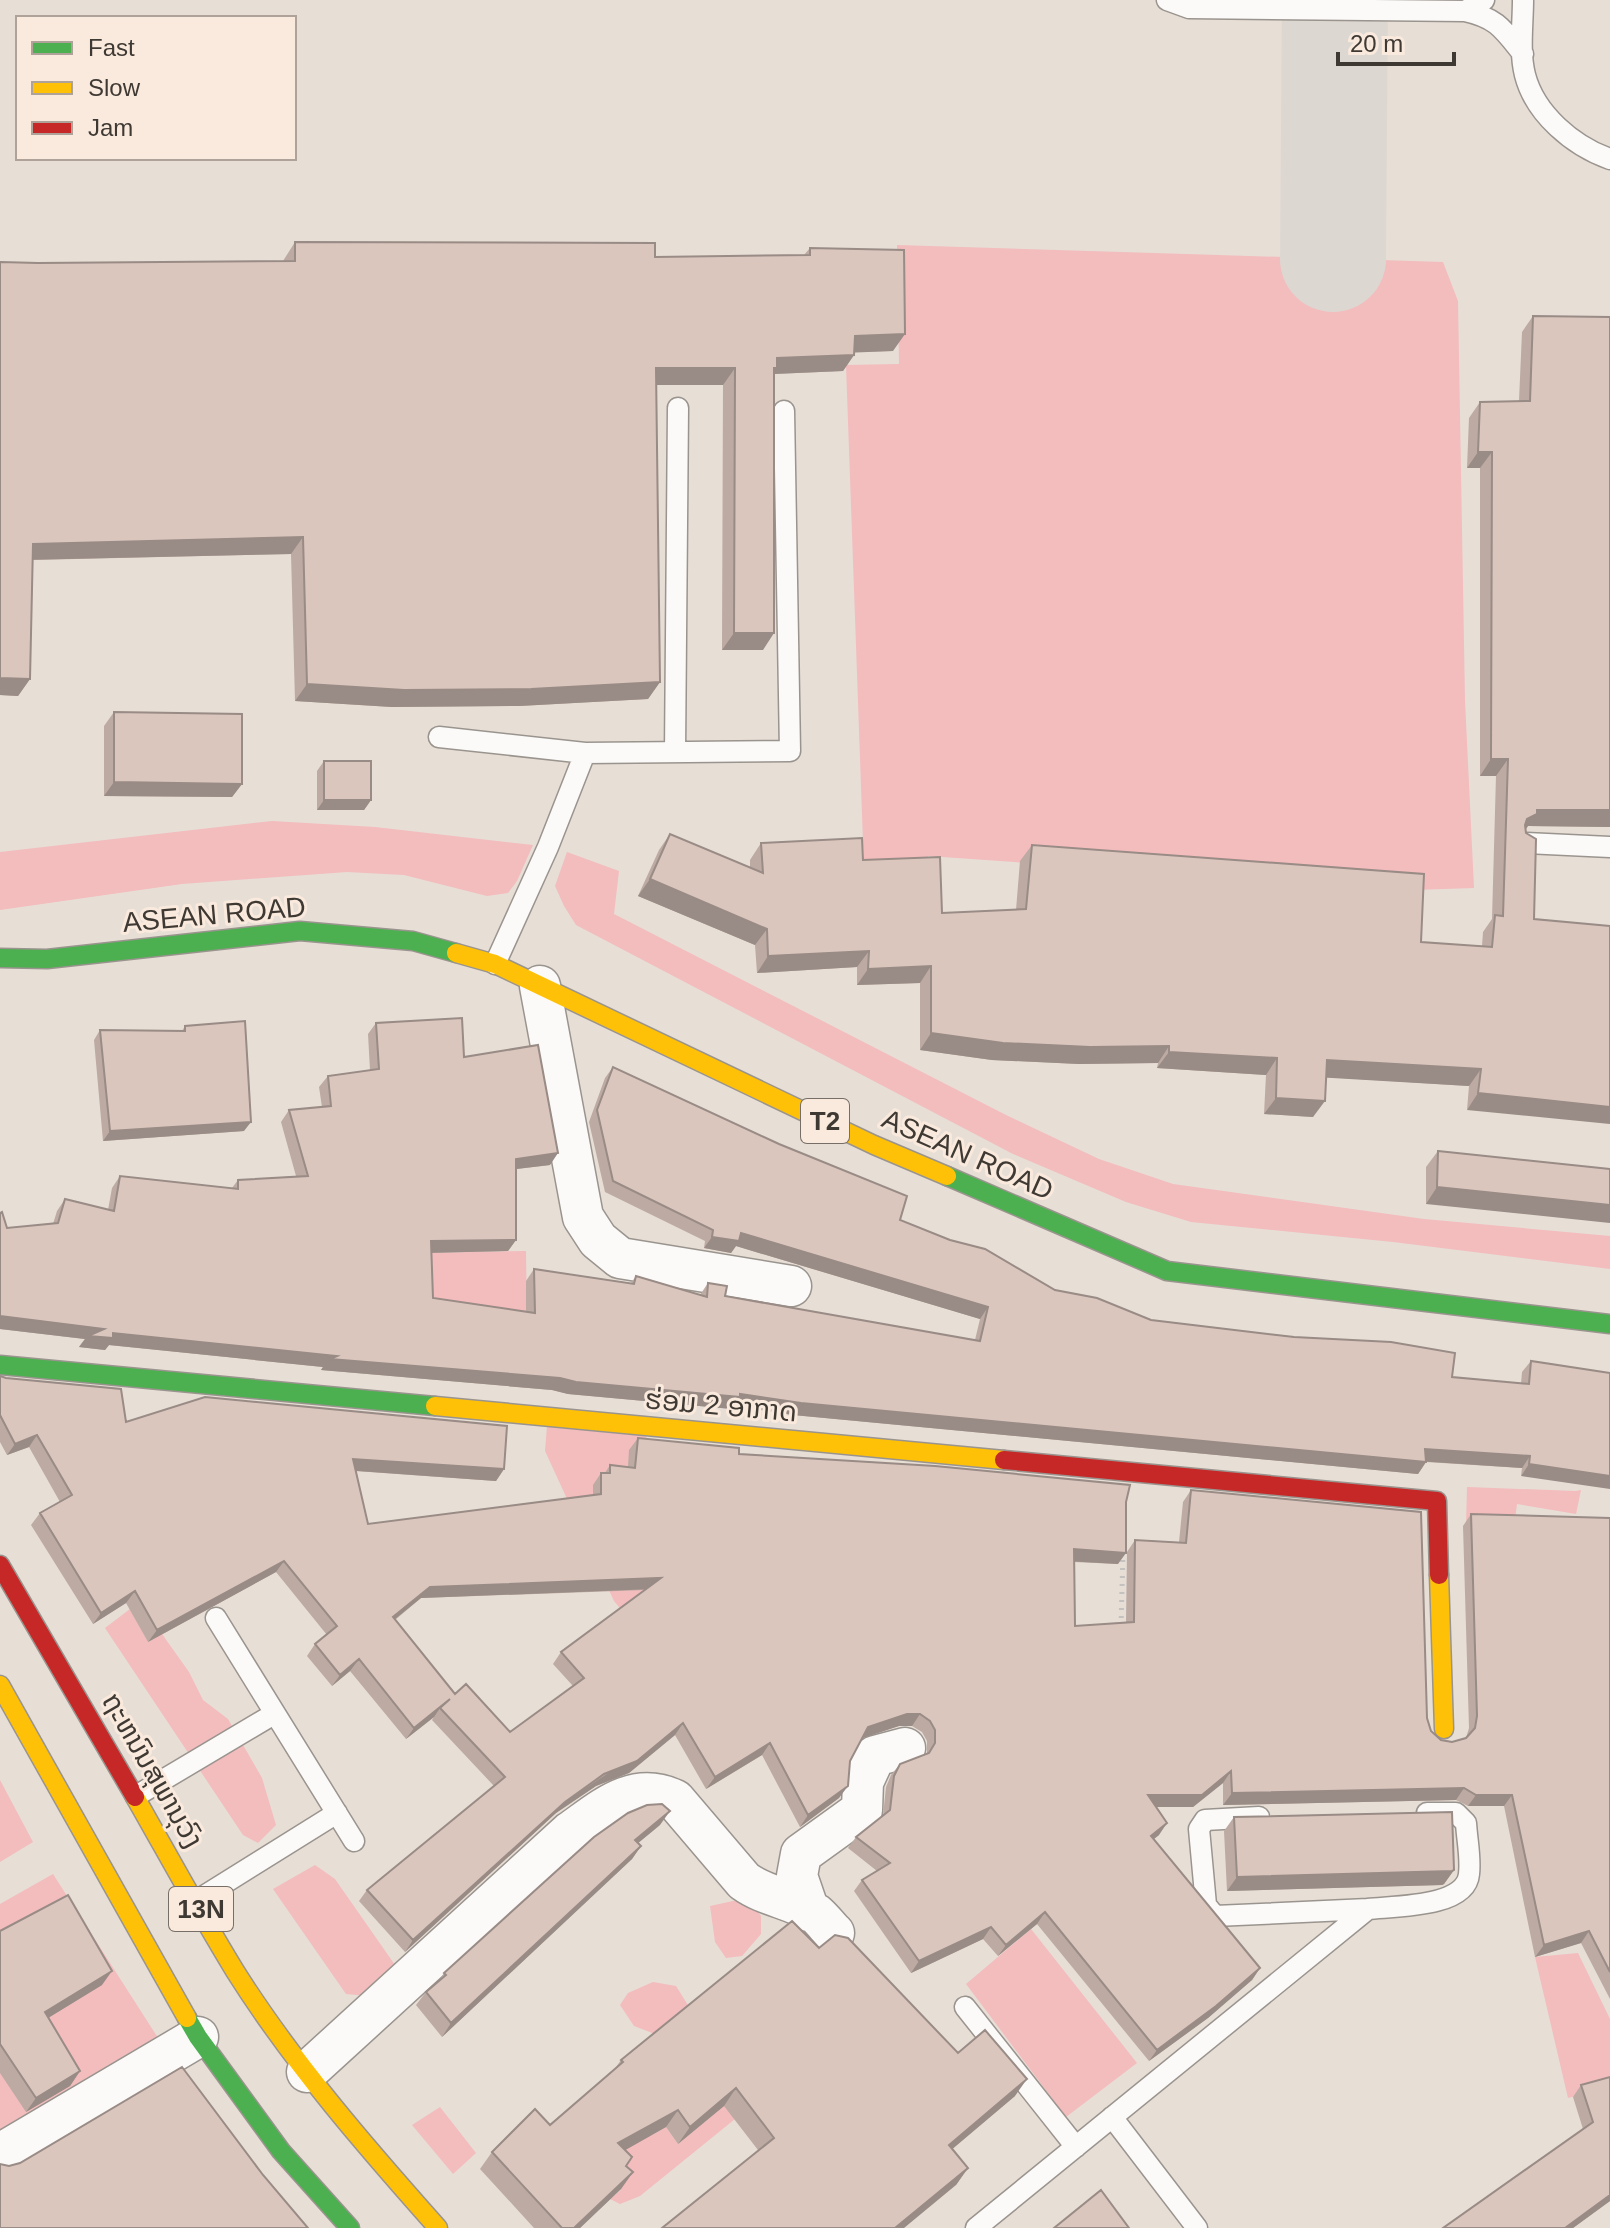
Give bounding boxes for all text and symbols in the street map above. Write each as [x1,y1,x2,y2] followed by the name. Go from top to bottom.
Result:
[16,16,296,160] legend
[1338,16,1454,66] scale bar
[1350,30,1403,57] text: 20 m
[88,34,135,61] text: Fast
[88,74,141,101] text: Slow
[88,114,133,141] text: Jam
[121,891,307,938] street label: ASEAN ROAD
[801,1099,849,1143] road number: T2
[878,1103,1058,1206] street label: ASEAN ROAD
[644,1383,798,1428] street label: ຮ່ອມ 2 ອາກາດ
[94,1687,209,1854] street label: ຖະຫນົນສຸພານຸວົງ
[169,1887,233,1931] road number: 13N

